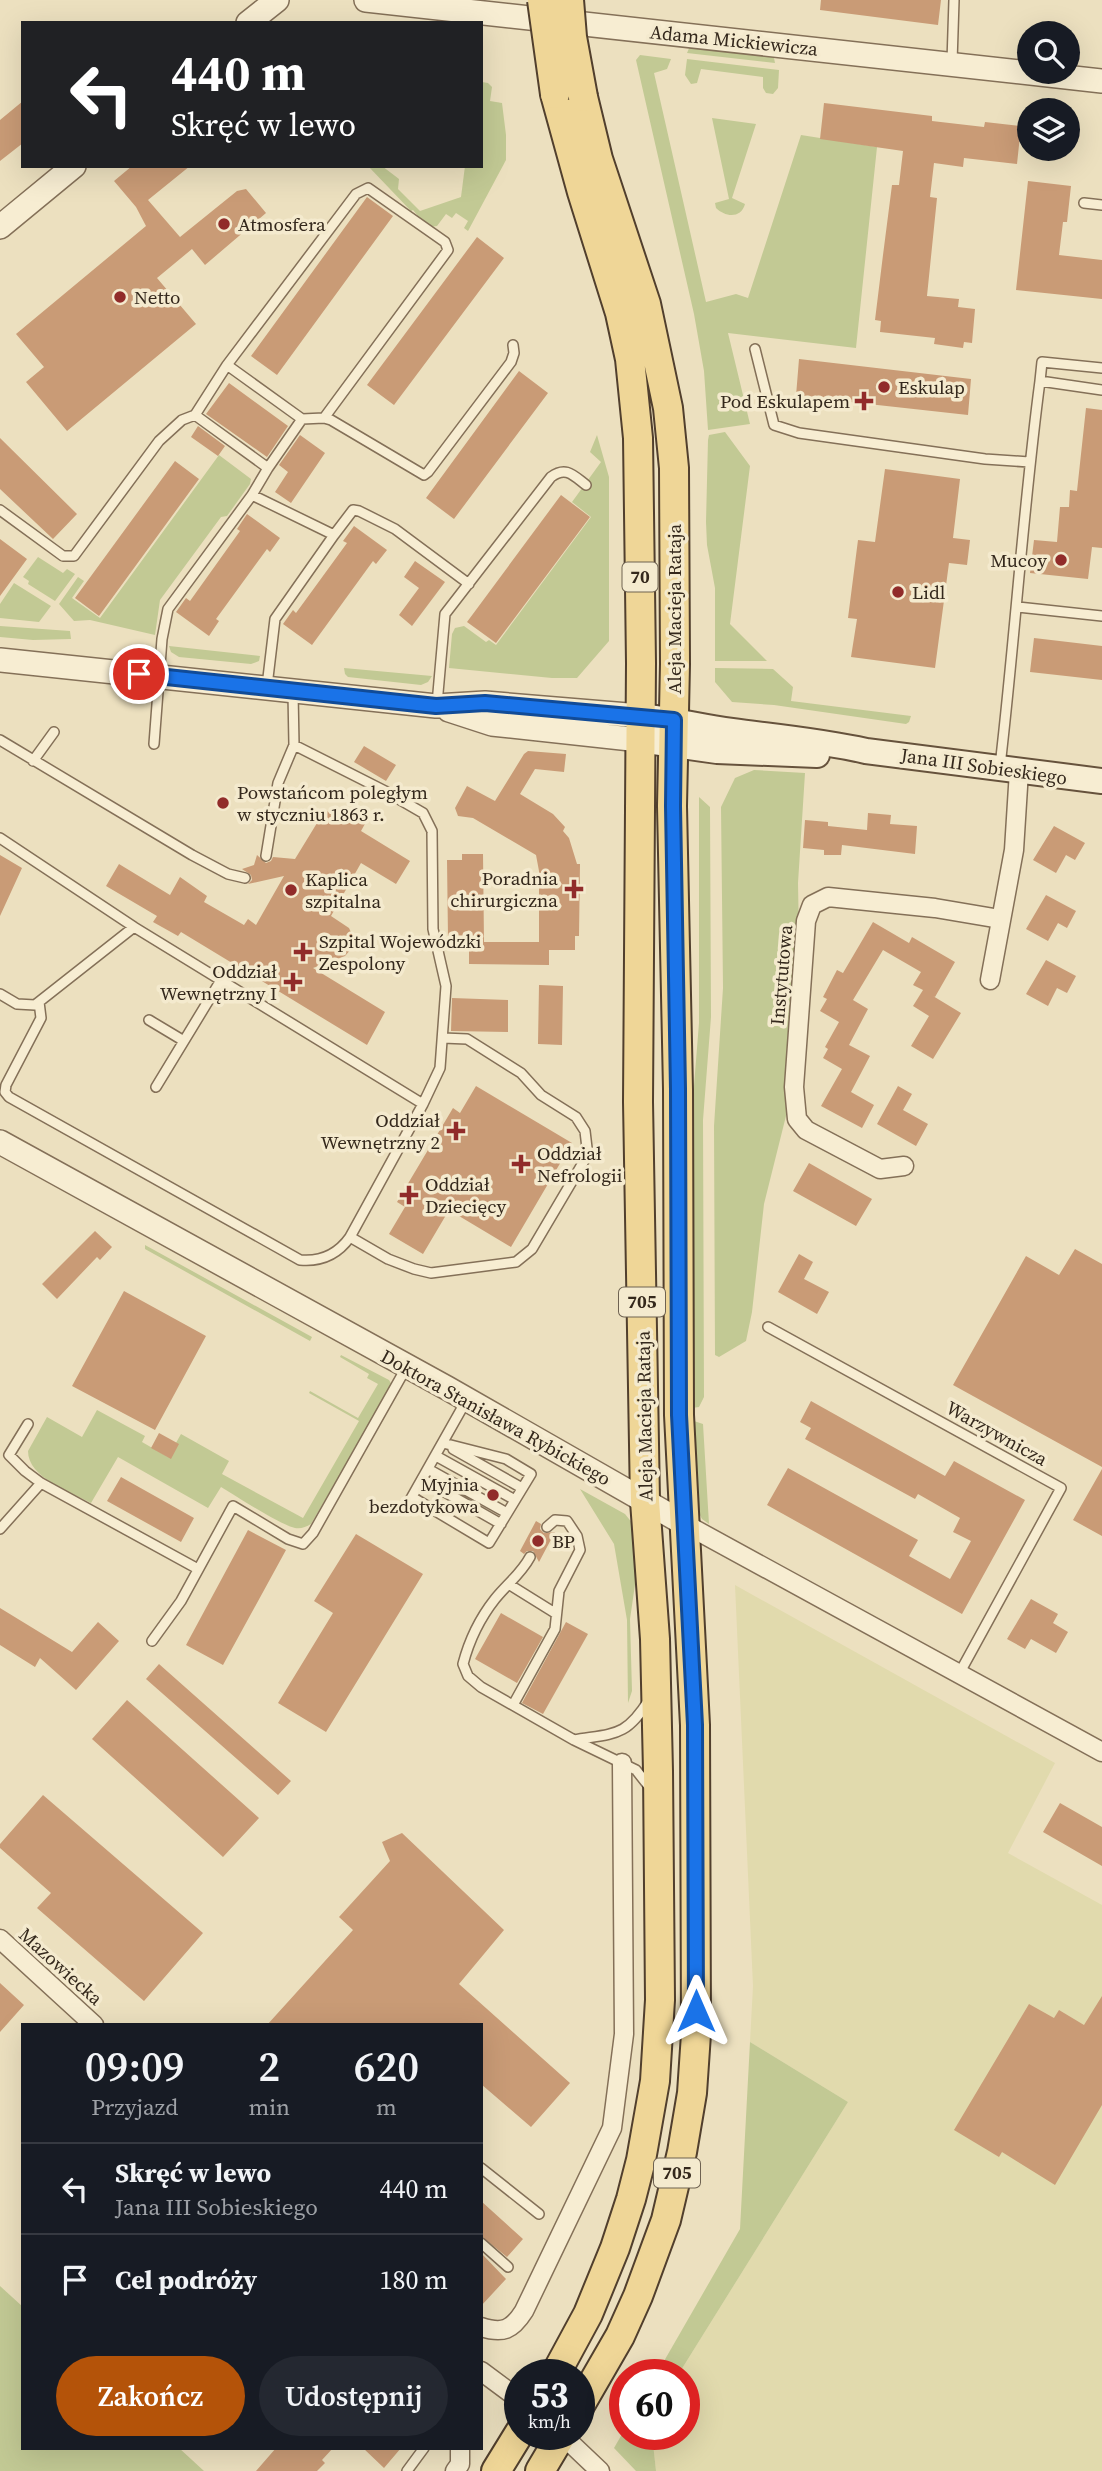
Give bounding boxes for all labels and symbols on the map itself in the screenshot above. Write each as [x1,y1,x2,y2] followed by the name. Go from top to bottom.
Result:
[649,18,820,62] street label: Adama Mickiewicza
[238,211,326,237] place label: Atmosfera
[216,216,232,232] marker: Atmosfera
[134,284,180,310] place label: Netto
[112,289,128,305] marker: Netto
[898,374,965,400] place label: Eskulap
[876,379,892,395] marker: Eskulap
[720,388,850,414] place label: Pod Eskulapem
[856,393,872,409] marker: Pod Eskulapem
[661,523,687,694] street label: Aleja Macieja Rataja
[990,547,1047,573] place label: Mucoy
[1053,552,1069,568] marker: Mucoy
[622,562,658,592] road number: 70
[912,579,946,605] place label: Lidl
[890,584,906,600] marker: Lidl
[109,644,169,704] pin
[898,741,1069,791] street label: Jana III Sobieskiego
[237,779,428,827] place label: Powstańcom poległym w styczniu 1863 r.
[215,795,231,811] marker: Powstańcom poległym w styczniu 1863 r.
[450,865,558,913] place label: Poradnia chirurgiczna
[305,866,381,914] place label: Kaplica szpitalna
[564,879,584,899] marker: Poradnia chirurgiczna
[283,882,299,898] marker: Kaplica szpitalna
[764,923,798,1026] street label: Instytutowa
[319,928,482,976] place label: Szpital Wojewódzki Zespolony
[293,942,313,962] marker: Szpital Wojewódzki Zespolony
[160,958,277,1006] place label: Oddział Wewnętrzny I
[283,972,303,992] marker: Oddział Wewnętrzny I
[320,1107,440,1155] place label: Oddział Wewnętrzny 2
[446,1121,466,1141] marker: Oddział Wewnętrzny 2
[537,1140,623,1188] place label: Oddział Nefrologii
[511,1154,531,1174] marker: Oddział Nefrologii
[425,1171,506,1219] place label: Oddział Dziecięcy
[399,1185,419,1205] marker: Oddział Dziecięcy
[619,1288,665,1316] road number: 705
[630,1330,658,1502] street label: Aleja Macieja Rataja
[376,1343,616,1491] street label: Doktora Stanisława Rybickiego
[942,1394,1053,1472] street label: Warzywnicza
[369,1471,479,1519] place label: Myjnia bezdotykowa
[485,1487,501,1503] marker: Myjnia bezdotykowa
[552,1528,575,1554] place label: BP
[530,1533,546,1549] marker: BP
[13,1921,109,2011] street label: Mazowiecka
[659,1974,733,2048] position arrow
[654,2158,700,2188] road number: 705
[609,2359,700,2450] speed limit sign: 60

